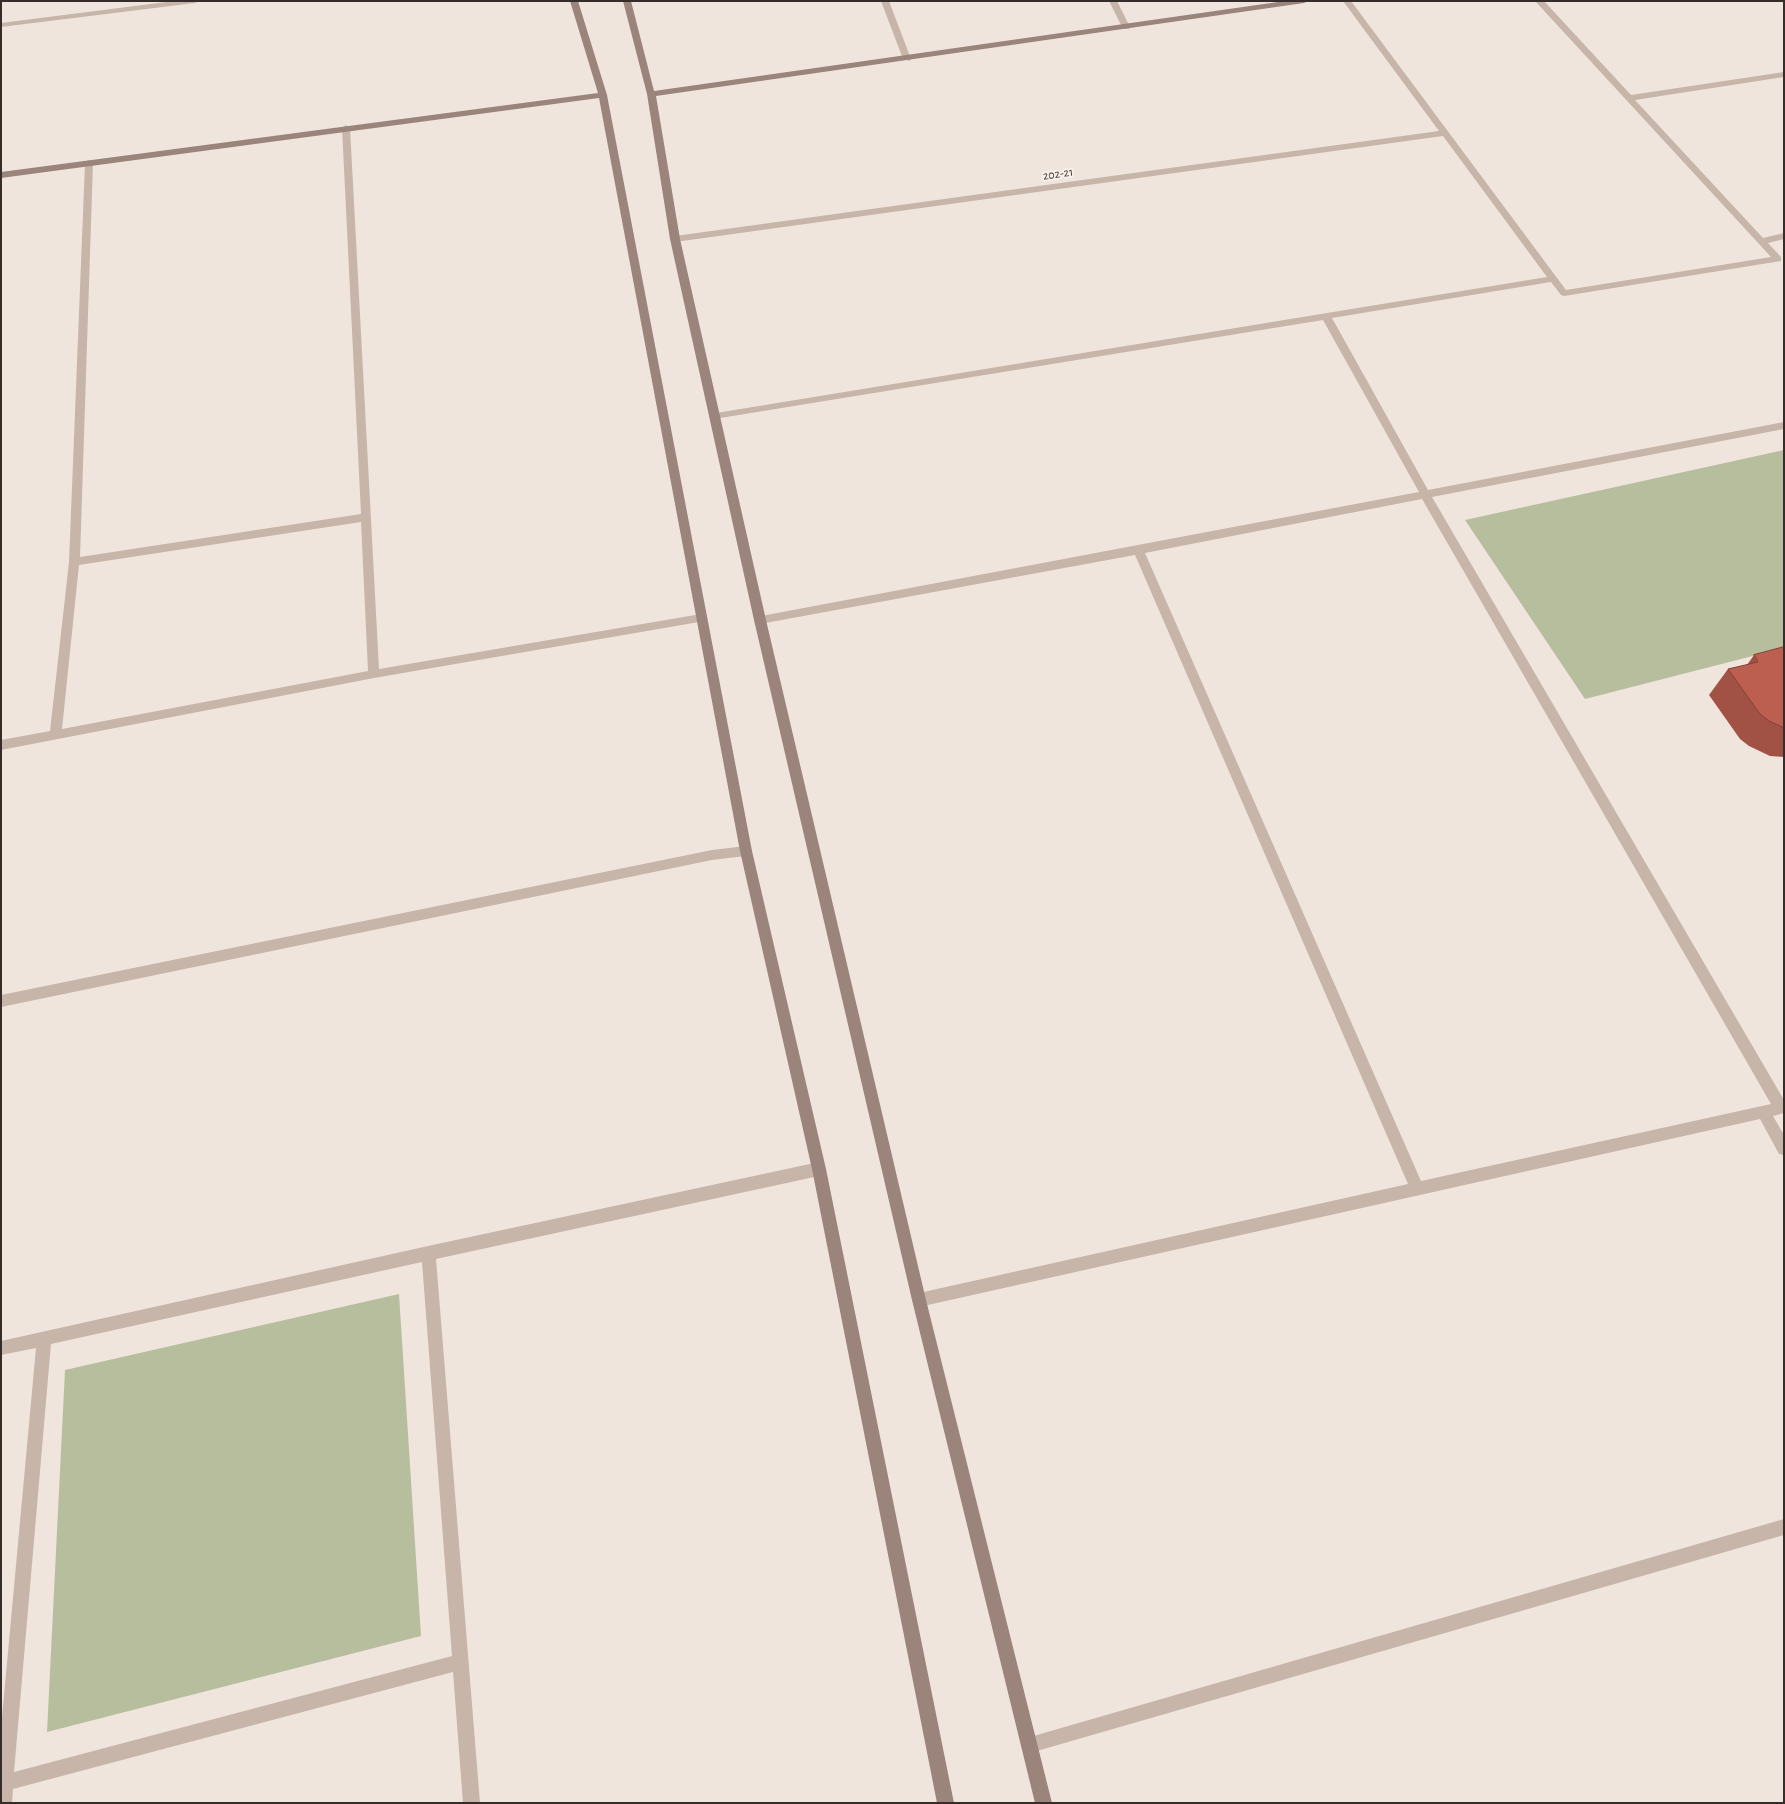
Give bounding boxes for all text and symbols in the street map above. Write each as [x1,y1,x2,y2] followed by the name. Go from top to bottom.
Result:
[1042,165,1074,183] street label: 202-21

